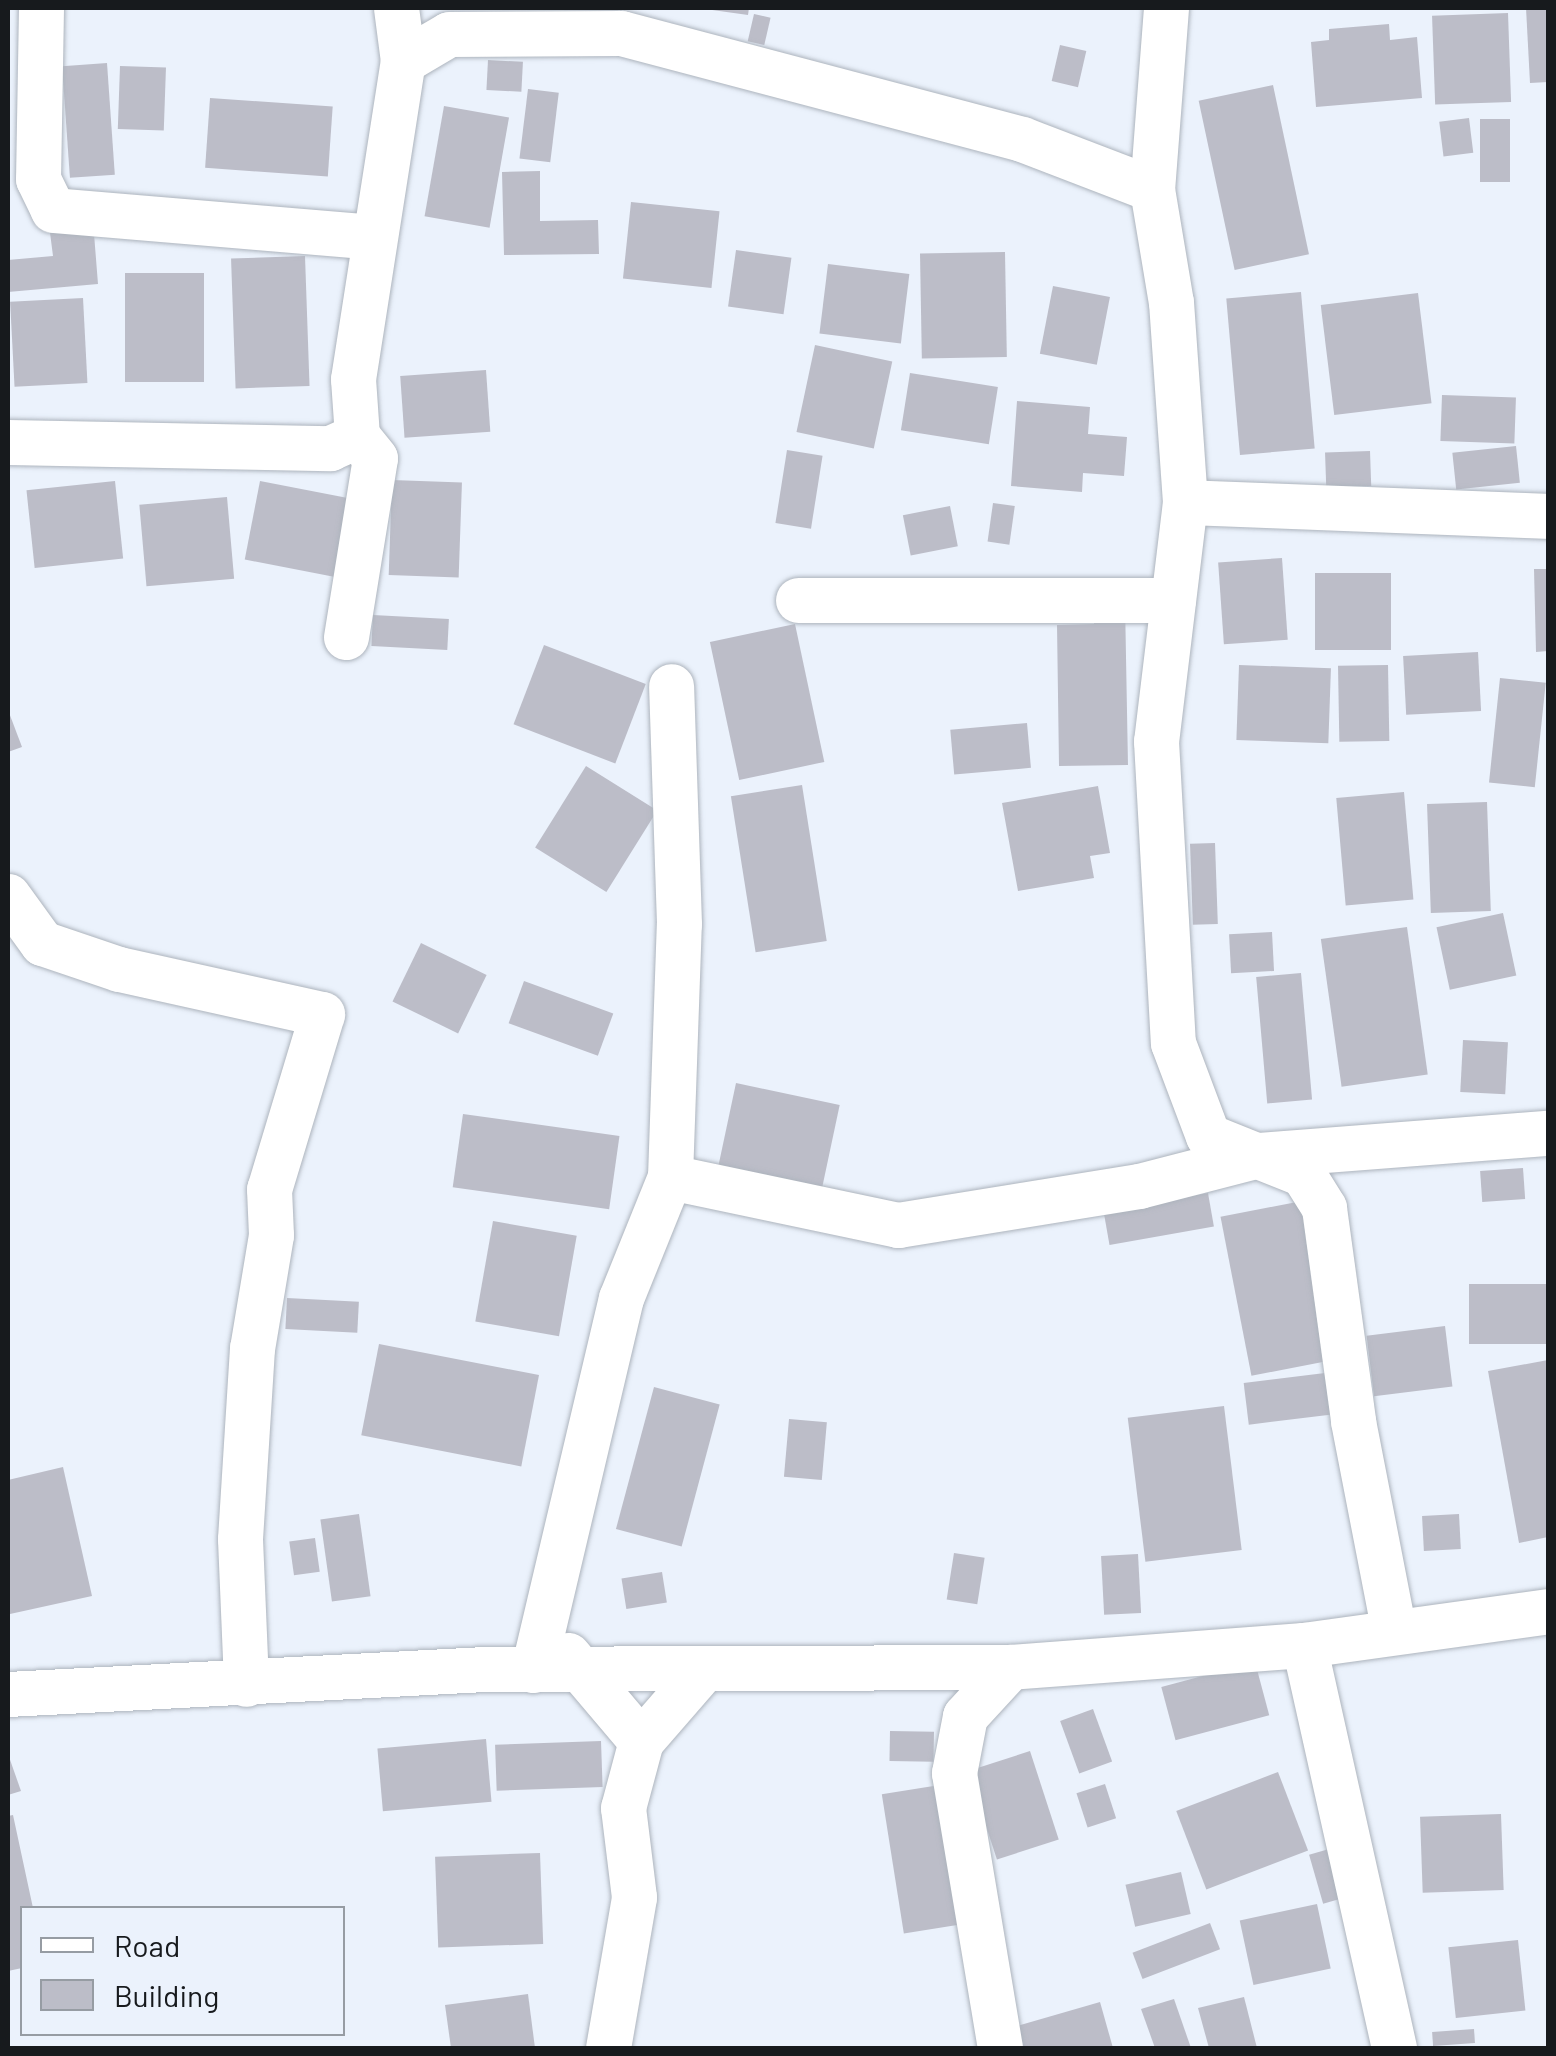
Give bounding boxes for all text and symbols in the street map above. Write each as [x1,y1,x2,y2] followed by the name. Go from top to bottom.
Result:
[20,1906,345,2036] legend
[114,1927,180,1963] text: Road
[114,1977,219,2013] text: Building

